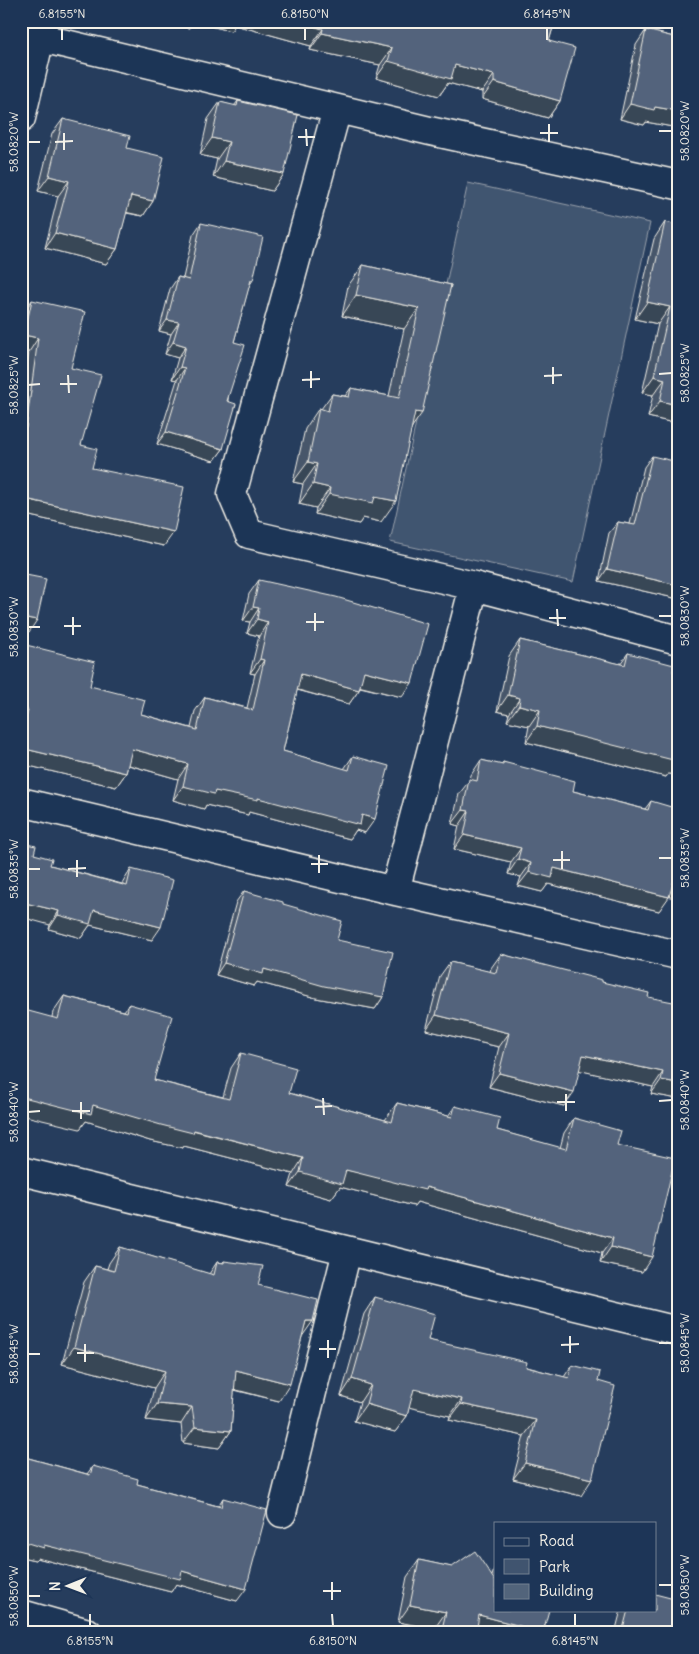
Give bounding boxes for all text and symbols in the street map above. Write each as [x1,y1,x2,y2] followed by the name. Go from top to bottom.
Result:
[38,6,86,21] text: 6.8155°N
[281,6,329,21] text: 6.8150°N
[523,6,571,21] text: 6.8145°N
[677,101,692,161] text: 58.0820°W
[6,112,21,172] text: 58.0820°W
[677,343,692,403] text: 58.0825°W
[6,355,21,415] text: 58.0825°W
[677,586,692,646] text: 58.0830°W
[6,597,21,657] text: 58.0830°W
[677,828,692,888] text: 58.0835°W
[6,839,21,899] text: 58.0835°W
[677,1069,692,1130] text: 58.0840°W
[6,1081,21,1142] text: 58.0840°W
[677,1313,692,1373] text: 58.0845°W
[6,1324,21,1384] text: 58.0845°W
[494,1522,656,1612] legend
[539,1531,574,1550] text: Road
[677,1555,692,1615] text: 58.0850°W
[539,1557,570,1576] text: Park
[42,1562,92,1612] north arrow
[6,1566,21,1626] text: 58.0850°W
[46,1581,64,1591] text: N
[539,1581,594,1600] text: Building
[66,1633,114,1648] text: 6.8155°N
[309,1633,357,1648] text: 6.8150°N
[551,1633,599,1648] text: 6.8145°N

